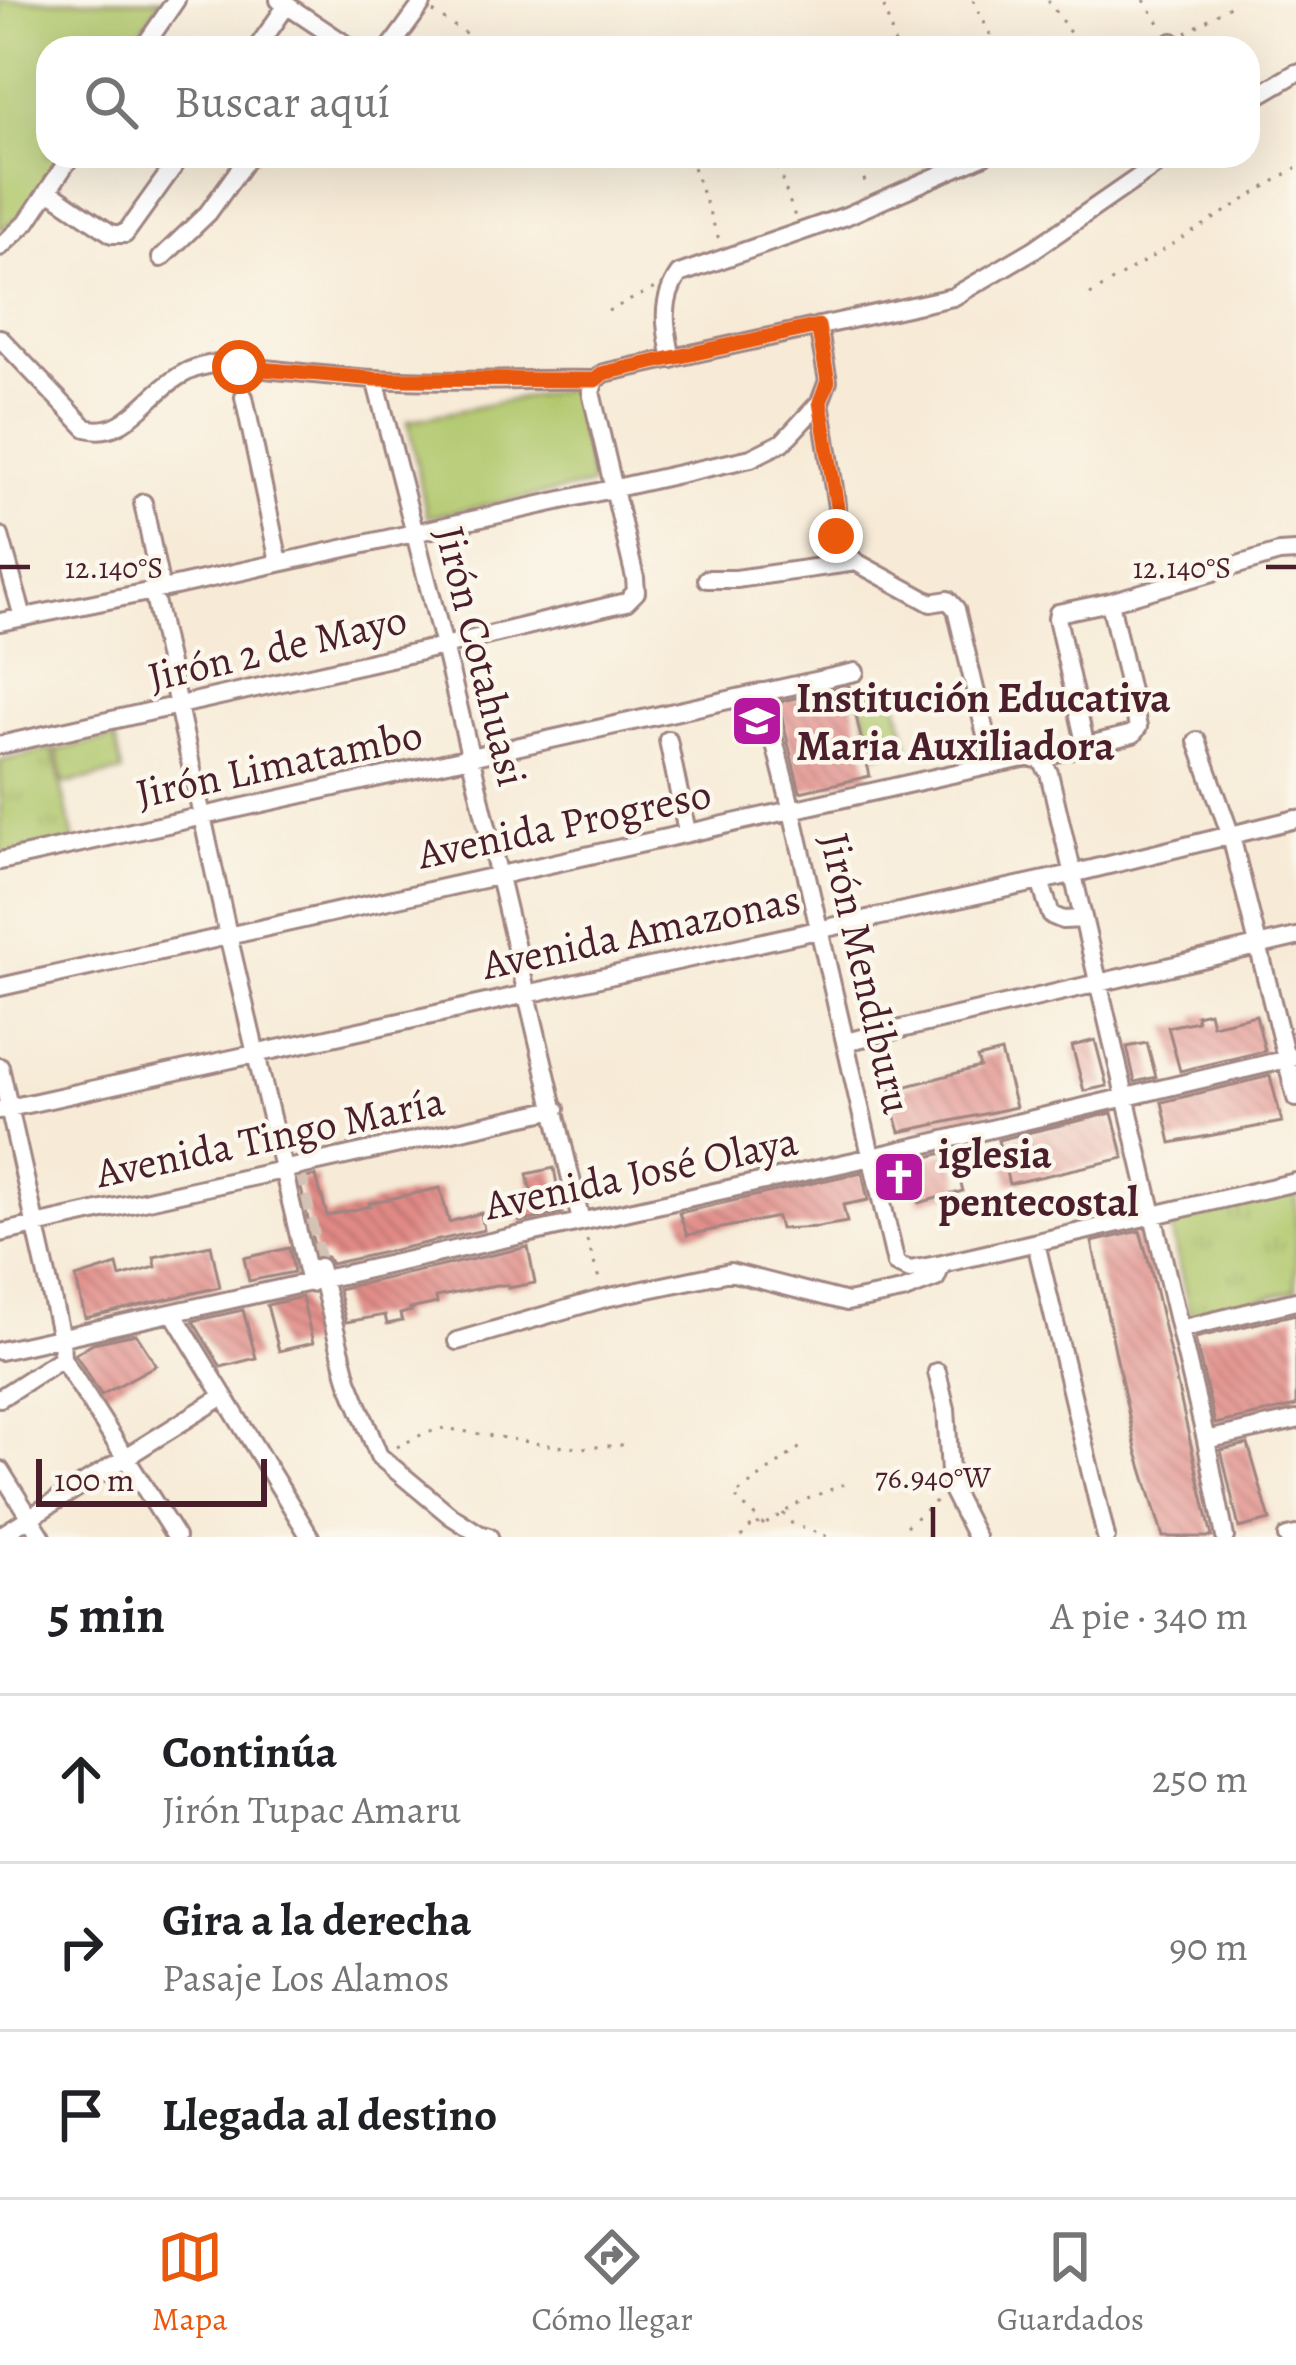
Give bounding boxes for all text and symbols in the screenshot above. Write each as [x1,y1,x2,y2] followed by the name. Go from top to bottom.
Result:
[36,36,1260,168] search box
[78,69,144,135] icon: search
[174,71,390,133] text: Buscar aquí
[212,340,266,394] route start
[809,509,863,563] route end
[422,520,541,792] street label: Jirón Cotahuasi
[65,548,163,588] text: 12.140°S
[1133,548,1231,588] text: 12.140°S
[142,590,412,705] street label: Jirón 2 de Mayo
[796,669,1171,774] place label: Institución Educativa Maria Auxiliadora
[729,693,785,749] school or university icon: Institución Educativa Maria Auxiliadora
[131,705,427,822] street label: Jirón Limatambo
[411,765,716,883] street label: Avenida Progreso
[807,827,927,1119] street label: Jirón Mendiburu
[476,870,805,993] street label: Avenida Amazonas
[90,1072,450,1201] street label: Avenida Tingo María
[478,1111,803,1234] street label: Avenida José Olaya
[938,1125,1138,1230] place label: iglesia pentecostal
[871,1149,927,1205] church icon: iglesia pentecostal
[36,1453,267,1506] scale bar
[54,1457,134,1502] text: 100 m
[875,1458,991,1498] text: 76.940°W
[48,1580,165,1650] text: 5 min
[1050,1589,1248,1642] text: A pie · 340 m
[162,1721,337,1783] text: Continúa
[48,1746,114,1812] icon: ahead
[1152,1752,1248,1805] text: 250 m
[162,1783,461,1836] text: Jirón Tupac Amaru
[162,1889,471,1951] text: Gira a la derecha
[48,1914,114,1980] icon: right
[1169,1920,1248,1973] text: 90 m
[162,1951,450,2004] text: Pasaje Los Alamos
[48,2082,114,2148] icon: arrive
[162,2084,497,2146] text: Llegada al destino
[152,2224,228,2341] tab: Mapa
[531,2224,693,2341] tab: Cómo llegar
[997,2224,1144,2341] tab: Guardados

